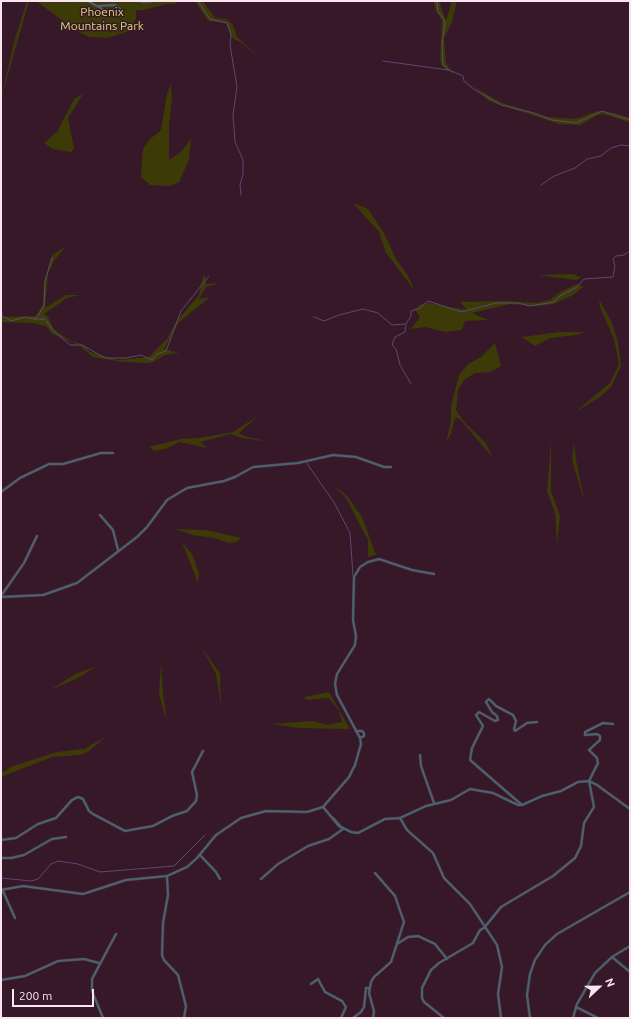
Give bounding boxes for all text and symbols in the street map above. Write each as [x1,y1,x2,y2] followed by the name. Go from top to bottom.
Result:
[60,5,144,33] park label: Phoenix Mountains Park
[579,967,619,1007] north arrow
[603,976,617,989] text: N
[14,981,96,1007] scale bar
[19,989,52,1002] text: 200 m

